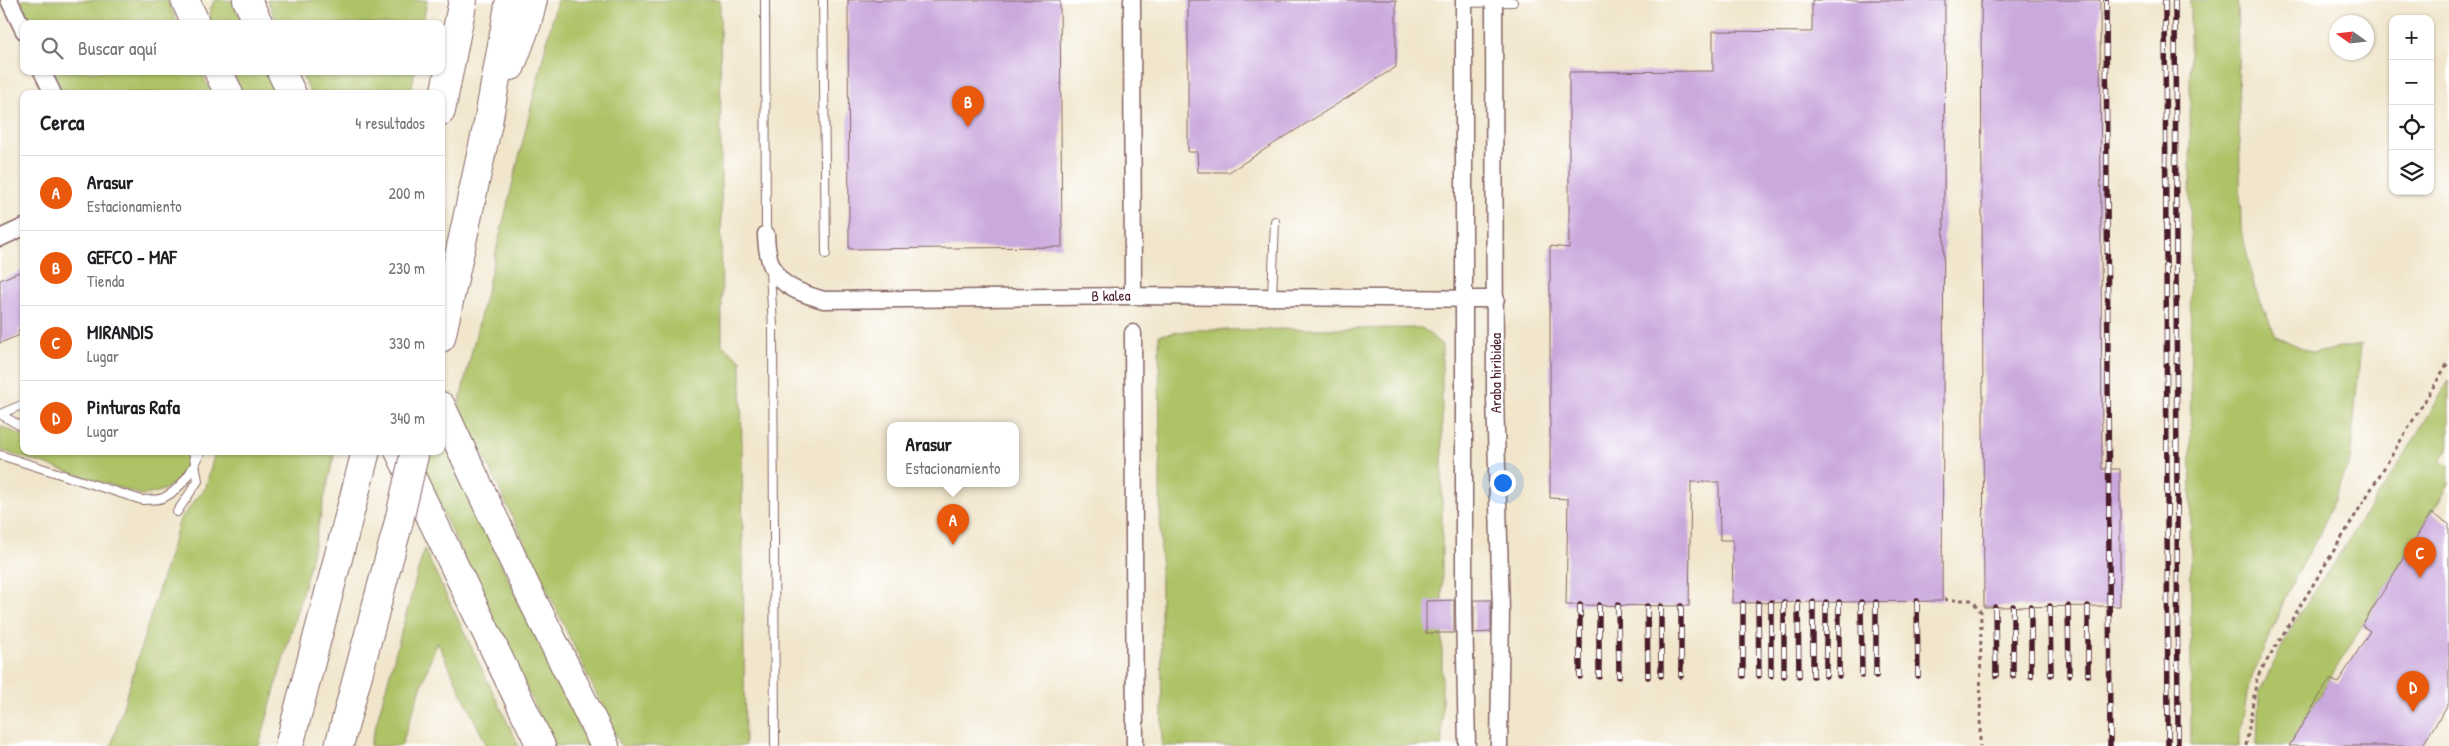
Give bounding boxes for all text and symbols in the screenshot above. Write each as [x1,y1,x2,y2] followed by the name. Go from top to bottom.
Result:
[2329,15,2374,60] north arrow
[2389,15,2434,195] map controls
[2389,15,2434,60] button: +
[20,20,445,75] search box
[38,34,66,62] icon: search
[78,35,157,61] text: Buscar aquí
[2389,60,2434,105] button: −
[952,86,984,127] pin: B
[2389,105,2434,150] button: locate
[40,108,84,137] text: Cerca
[355,112,425,134] text: 4 resultados
[2389,150,2434,195] button: layers
[87,169,133,195] text: Arasur
[52,182,60,204] text: A
[389,182,425,204] text: 200 m
[87,195,182,217] text: Estacionamiento
[87,244,177,270] text: GEFCO - MAF
[52,257,60,279] text: B
[389,257,425,279] text: 230 m
[87,270,124,292] text: Tienda
[1091,285,1131,306] street label: B kalea
[87,319,153,345] text: MIRANDIS
[52,332,60,354] text: C
[389,332,425,354] text: 330 m
[1485,333,1506,413] street label: Araba hiribidea
[87,345,119,367] text: Lugar
[87,394,180,420] text: Pinturas Rafa
[52,407,60,429] text: D
[390,407,425,429] text: 340 m
[87,420,119,442] text: Lugar
[887,422,1019,487] popup
[906,431,952,457] text: Arasur
[906,457,1000,479] text: Estacionamiento
[1490,470,1516,496] your location
[937,504,969,545] pin: A
[2404,537,2436,578] pin: C
[2397,671,2429,712] pin: D

